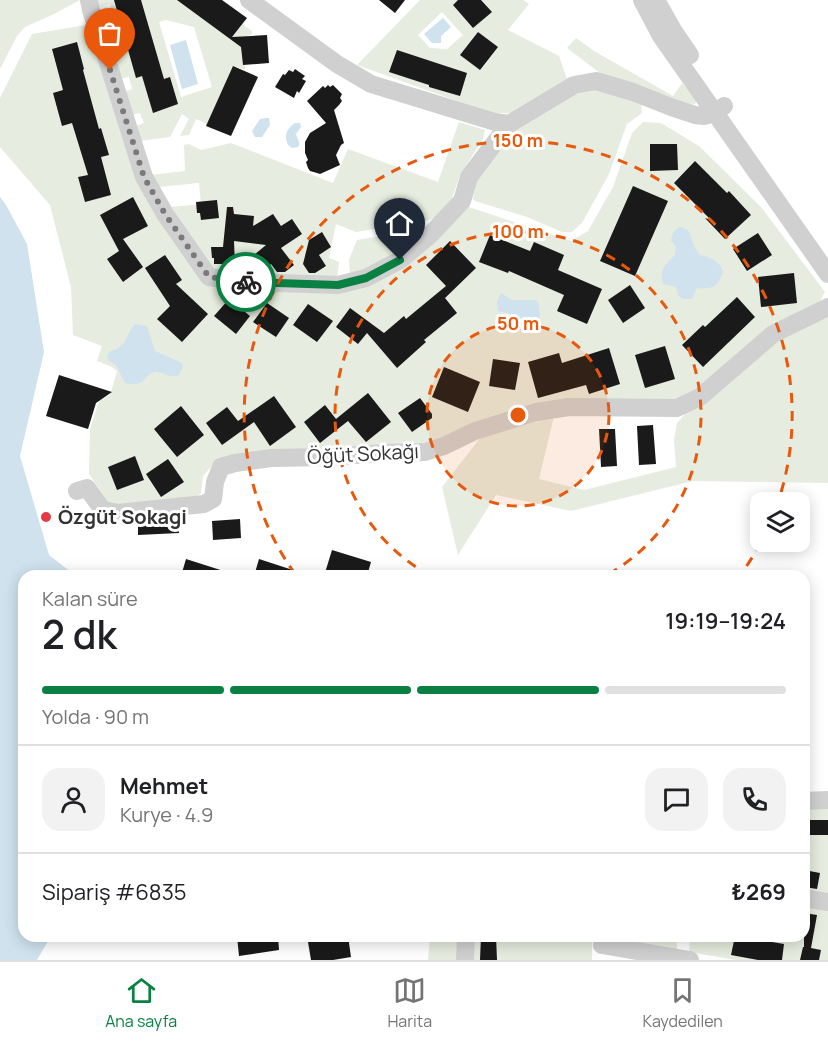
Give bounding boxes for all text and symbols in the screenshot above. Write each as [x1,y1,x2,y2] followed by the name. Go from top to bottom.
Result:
[84,8,135,70] pin
[93,17,126,50] icon: bag
[493,128,543,152] text: 150 m
[374,198,425,260] pin
[383,207,416,240] icon: home
[492,219,544,243] text: 100 m
[216,252,276,312] courier
[230,266,263,299] icon: bike
[497,311,539,335] text: 50 m
[508,405,528,425] centre of rings
[306,437,420,470] street label: Öğüt Sokağı
[750,492,810,552] map controls
[750,492,810,552] button: layers
[58,503,187,530] place label: Özgüt Sokagi
[39,510,53,524] marker: Özgüt Sokagi
[42,585,138,612] text: Kalan süre
[665,606,786,636] text: 19:19–19:24
[42,607,117,661] text: 2 dk
[42,703,149,730] text: Yolda · 90 m
[42,768,105,831] button: person
[645,768,708,831] button: chat
[723,768,786,831] button: phone
[120,771,208,801] text: Mehmet
[120,801,213,828] text: Kurye · 4.9
[42,877,187,907] text: Sipariş #6835
[732,877,786,907] text: ₺269
[105,974,177,1032] tab: Ana sayfa
[387,974,432,1032] tab: Harita
[642,974,723,1032] tab: Kaydedilen

